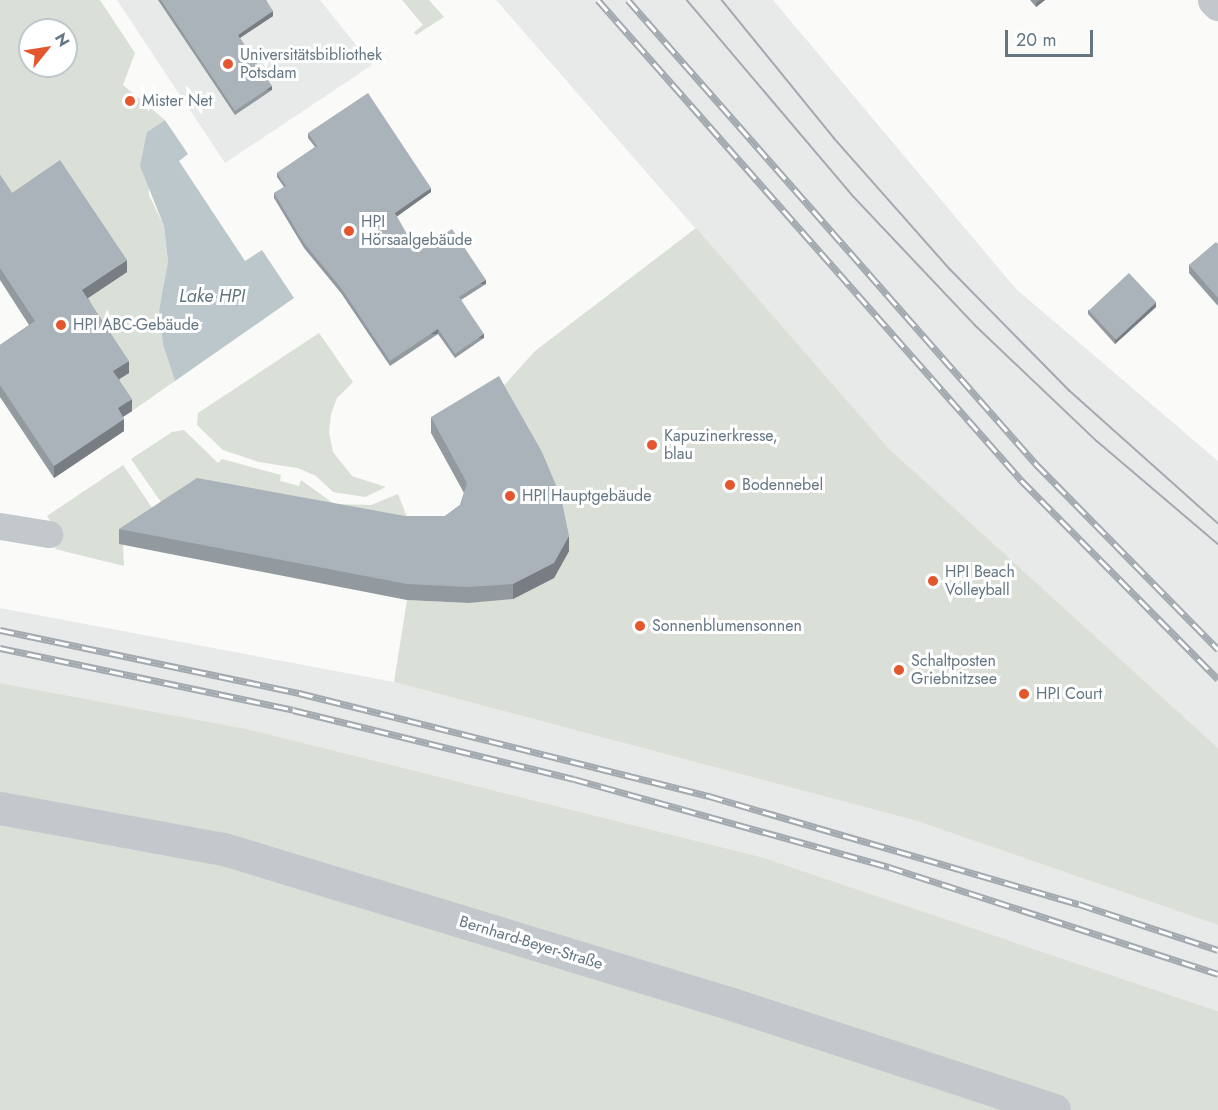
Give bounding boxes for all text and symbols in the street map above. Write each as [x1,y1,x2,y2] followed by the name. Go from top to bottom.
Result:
[18,18,78,78] north arrow
[1008,18,1096,56] scale bar
[1016,27,1056,53] text: 20 m
[49,28,75,51] text: N
[240,45,382,83] place label: Universitätsbibliothek Potsdam
[221,57,235,71] marker: Universitätsbibliothek Potsdam
[142,91,212,111] place label: Mister Net
[123,94,137,108] marker: Mister Net
[361,212,472,250] place label: HPI Hörsaalgebäude
[342,224,356,238] marker: HPI Hörsaalgebäude
[179,285,245,307] water label: Lake HPI
[73,315,199,335] place label: HPI ABC-Gebäude
[54,318,68,332] marker: HPI ABC-Gebäude
[664,426,778,464] place label: Kapuzinerkresse, blau
[645,438,659,452] marker: Kapuzinerkresse, blau
[742,475,823,495] place label: Bodennebel
[723,478,737,492] marker: Bodennebel
[522,486,651,506] place label: HPI Hauptgebäude
[503,489,517,503] marker: HPI Hauptgebäude
[945,562,1015,600] place label: HPI Beach Volleyball
[926,574,940,588] marker: HPI Beach Volleyball
[652,616,802,636] place label: Sonnenblumensonnen
[633,619,647,633] marker: Sonnenblumensonnen
[911,651,997,689] place label: Schaltposten Griebnitzsee
[892,663,906,677] marker: Schaltposten Griebnitzsee
[1036,684,1102,704] place label: HPI Court
[1017,687,1031,701] marker: HPI Court
[457,912,605,974] street label: Bernhard-Beyer-Straße

